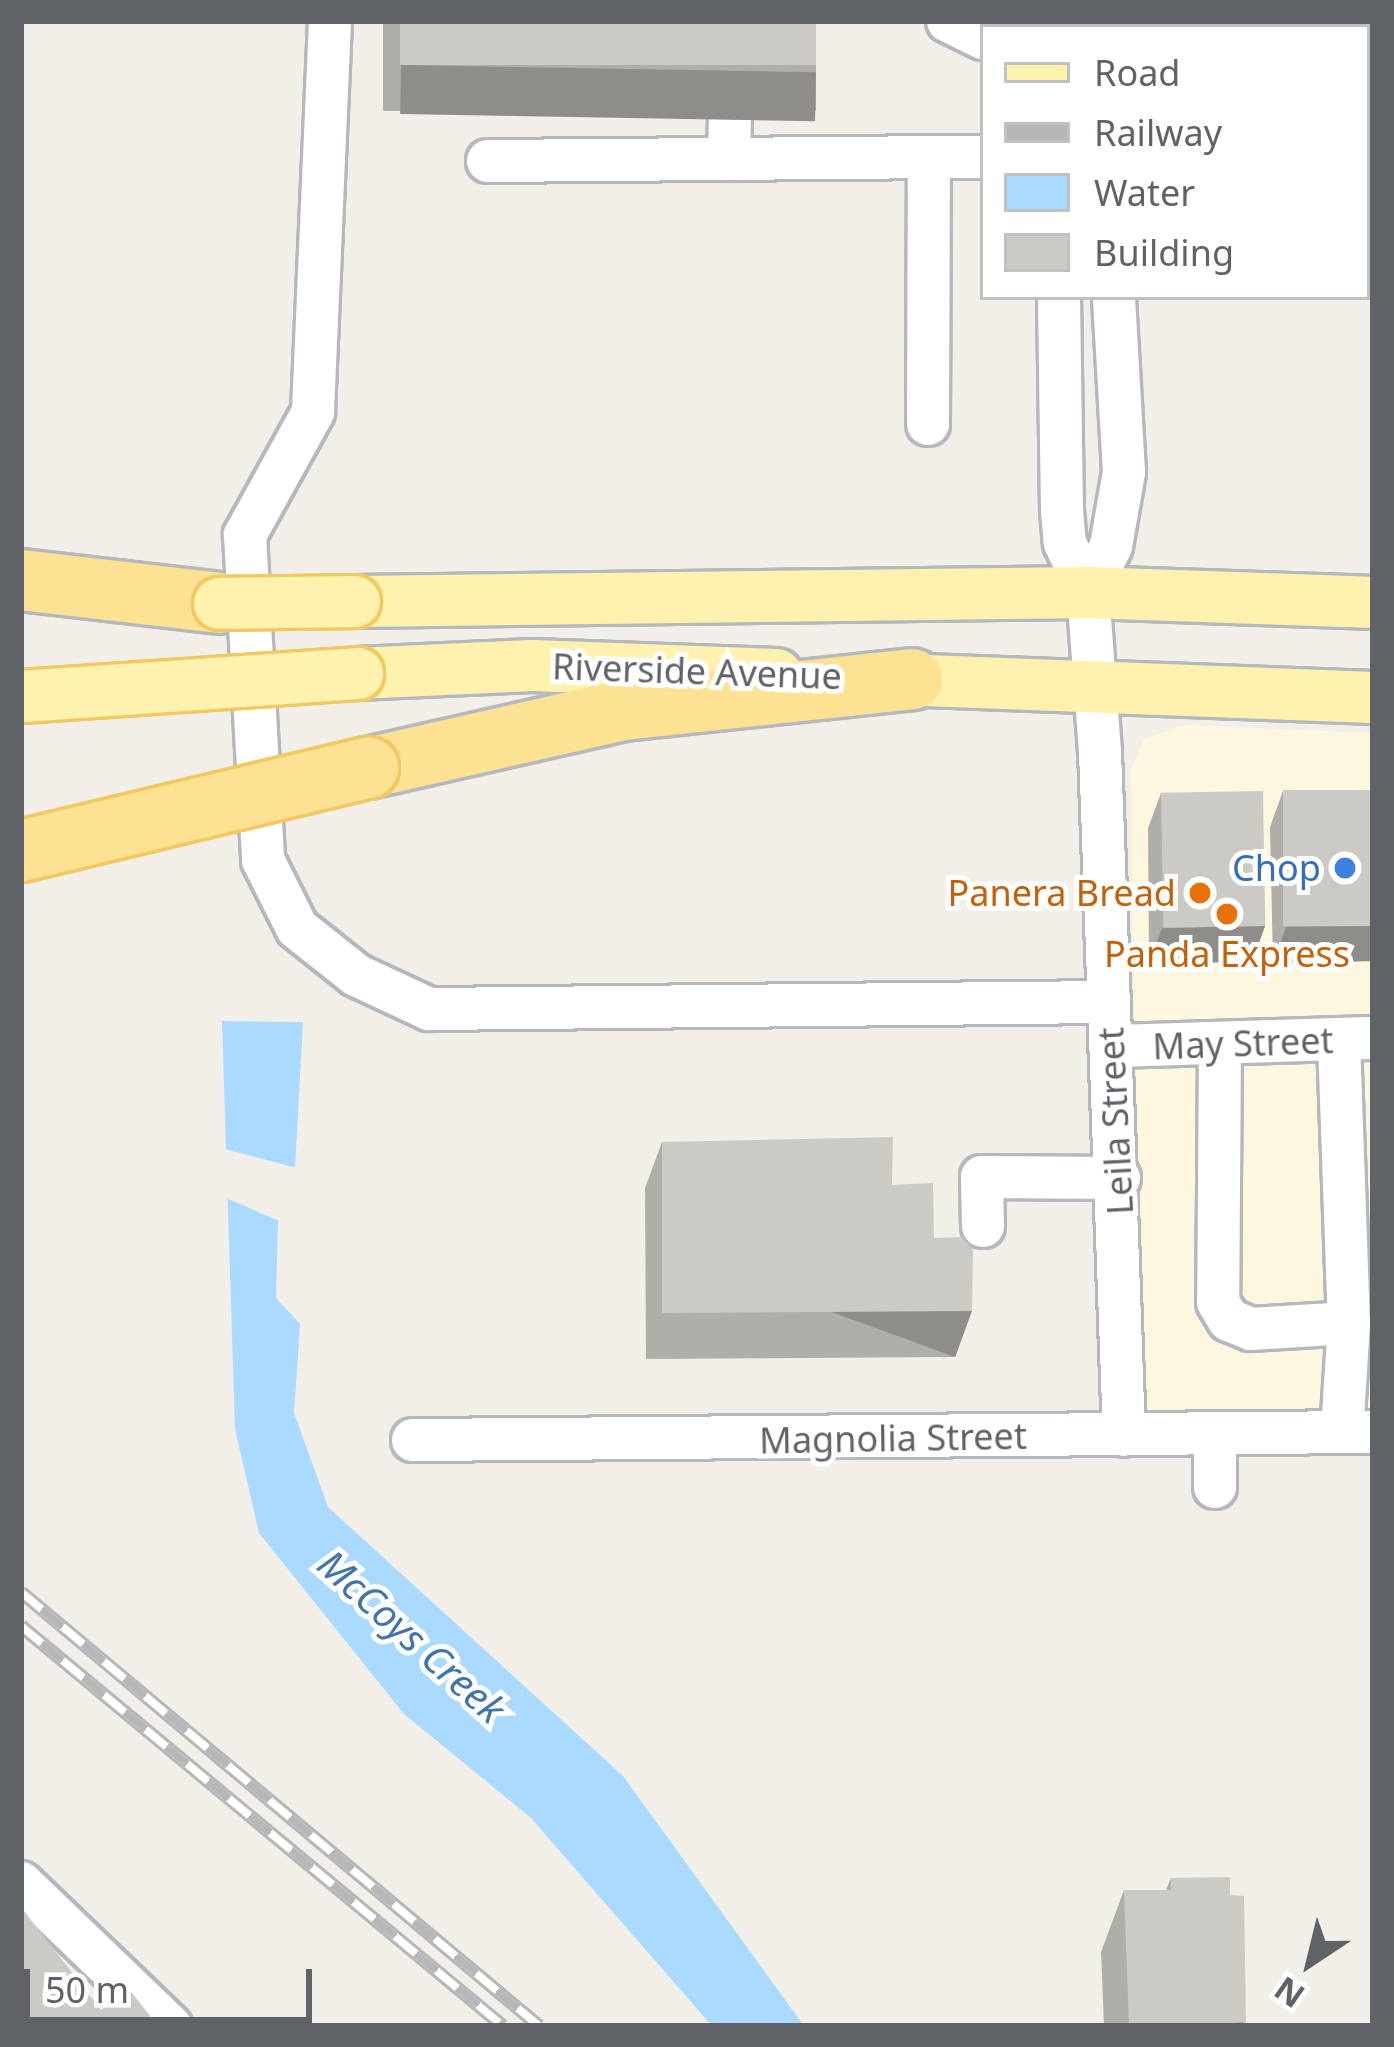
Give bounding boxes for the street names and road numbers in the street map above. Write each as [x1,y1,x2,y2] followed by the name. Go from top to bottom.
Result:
[551,644,843,698] street label: Riverside Avenue
[1152,1018,1334,1068] street label: May Street
[1089,1026,1141,1216] street label: Leila Street
[759,1414,1027,1462] street label: Magnolia Street

